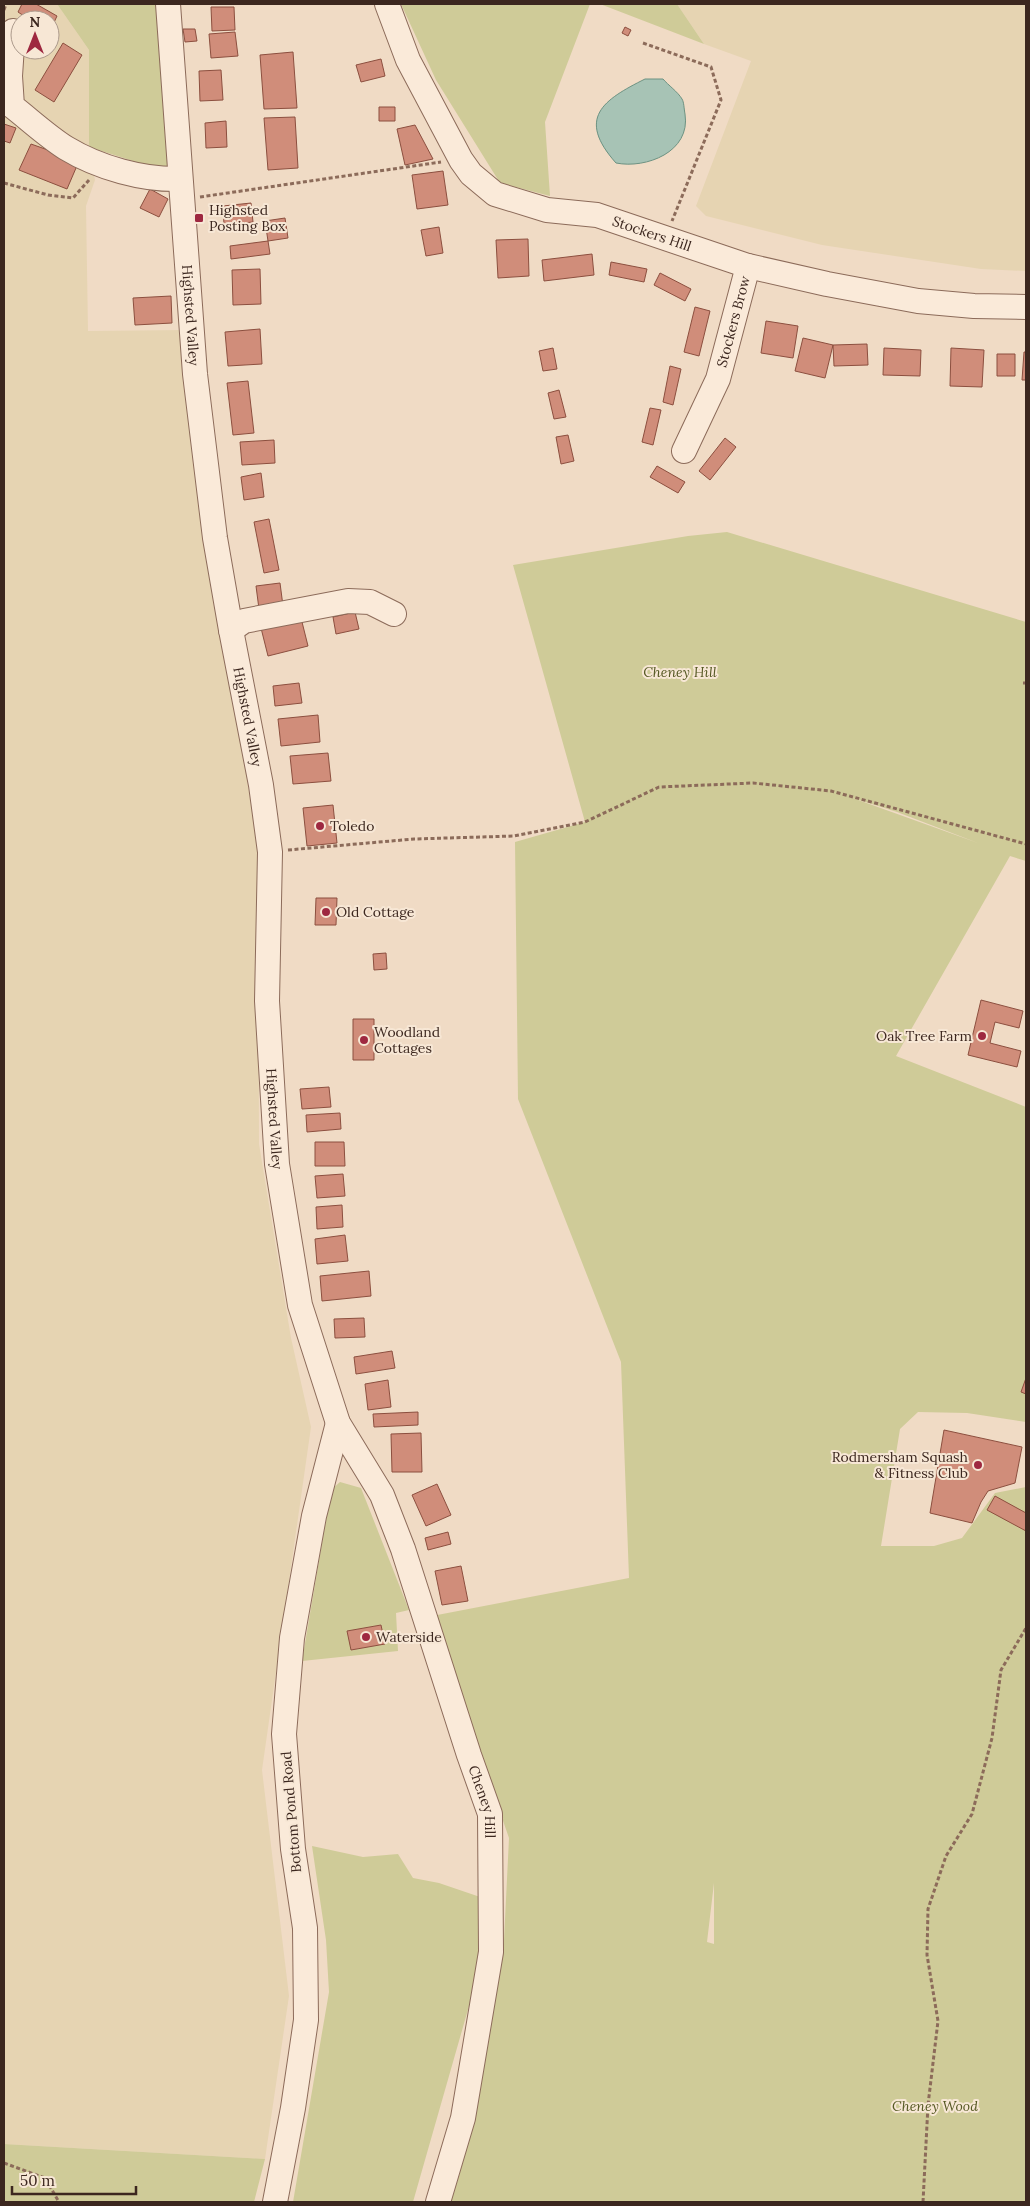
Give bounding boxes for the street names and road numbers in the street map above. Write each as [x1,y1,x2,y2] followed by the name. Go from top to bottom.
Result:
[610,212,694,255] street label: Stockers Hill
[178,264,203,367] street label: Highsted Valley
[712,273,754,369] street label: Stockers Brow
[229,665,266,769] street label: Highsted Valley
[262,1068,287,1171] street label: Highsted Valley
[277,1751,305,1873] street label: Bottom Pond Road
[464,1763,499,1838] street label: Cheney Hill

